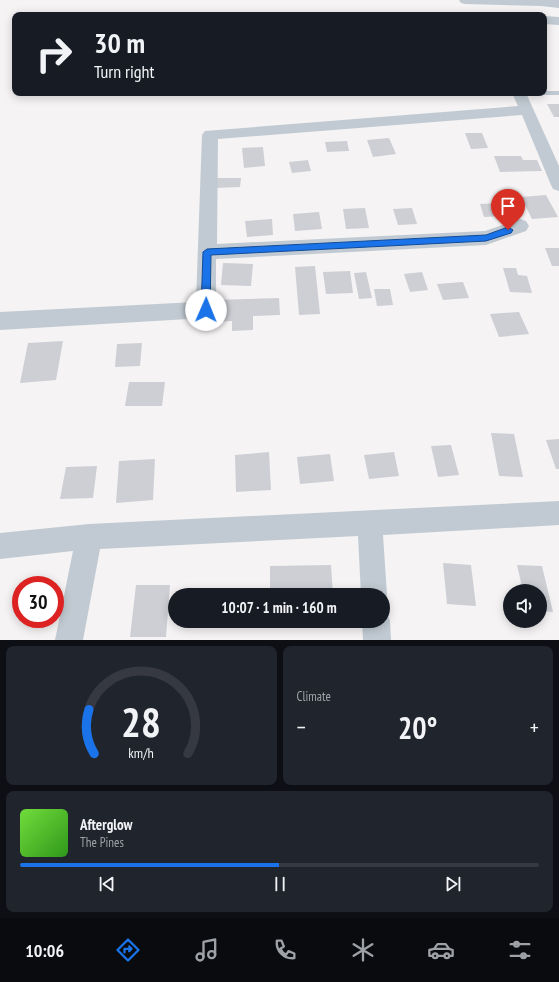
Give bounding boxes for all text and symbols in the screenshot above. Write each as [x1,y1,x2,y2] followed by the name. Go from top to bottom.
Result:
[94,24,145,61] text: 30 m
[28,28,80,80] icon: right
[94,60,154,83] text: Turn right
[491,189,525,230] pin
[497,195,519,217] icon: arrive
[185,289,227,331] position arrow
[12,576,64,628] speed limit sign: 30
[503,584,547,628] map controls
[503,584,547,628] button: sound
[221,598,337,617] text: 10:07 · 1 min · 160 m
[297,688,331,705] text: Climate
[121,694,161,747] text: 28
[398,708,438,747] text: 20°
[297,713,306,741] text: −
[530,713,539,741] text: +
[129,742,154,761] text: km/h
[80,815,132,834] text: Afterglow
[80,834,124,851] text: The Pines
[96,873,118,895] icon: previous
[269,873,291,895] icon: pause
[442,873,464,895] icon: next
[114,936,142,964] icon: directions
[193,936,221,964] icon: music
[271,936,299,964] icon: phone
[349,936,377,964] icon: climate
[427,936,455,964] icon: car
[506,936,534,964] icon: filters
[25,939,64,962] text: 10:06

